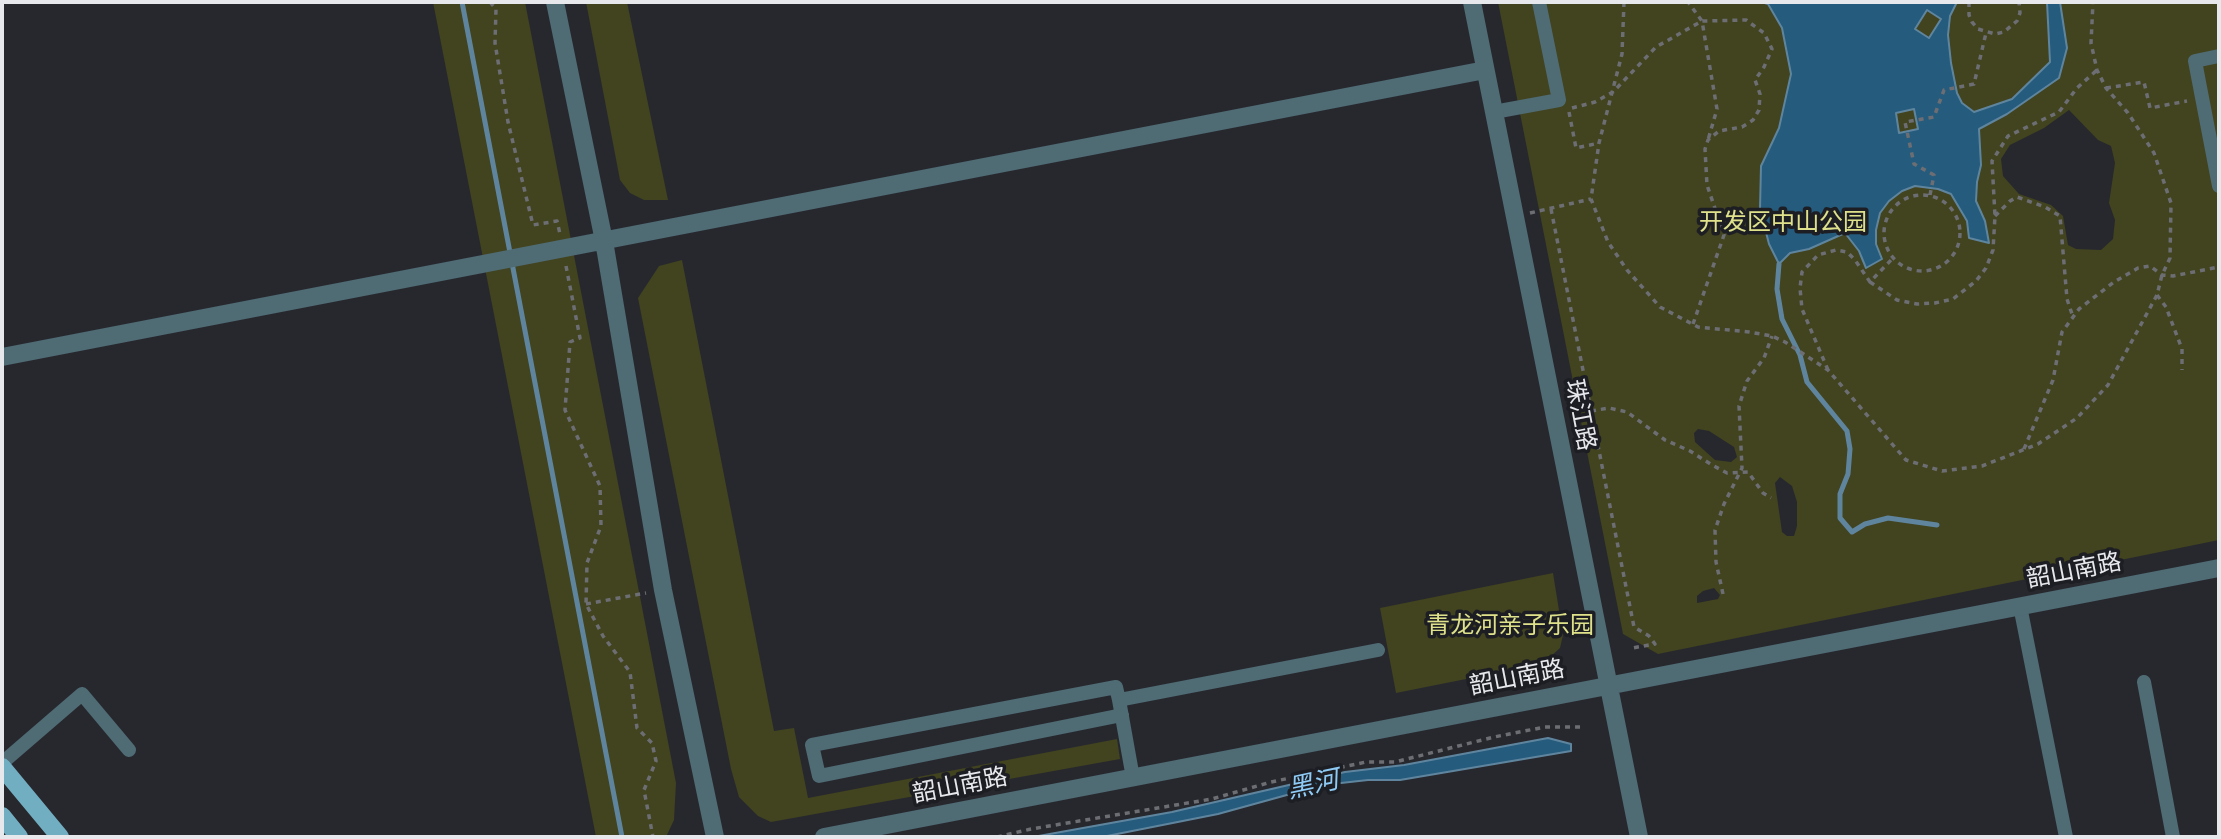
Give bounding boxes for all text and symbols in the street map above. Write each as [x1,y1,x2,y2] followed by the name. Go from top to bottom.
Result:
[1699,209,1867,237] park label: 开发区中山公园
[1559,377,1601,453] street label: 珠江路
[2024,548,2124,594] street label: 韶山南路
[1426,612,1594,640] park label: 青龙河亲子乐园
[1467,655,1567,701] street label: 韶山南路
[910,763,1010,809] street label: 韶山南路
[1284,764,1342,806] water label: 黑河

